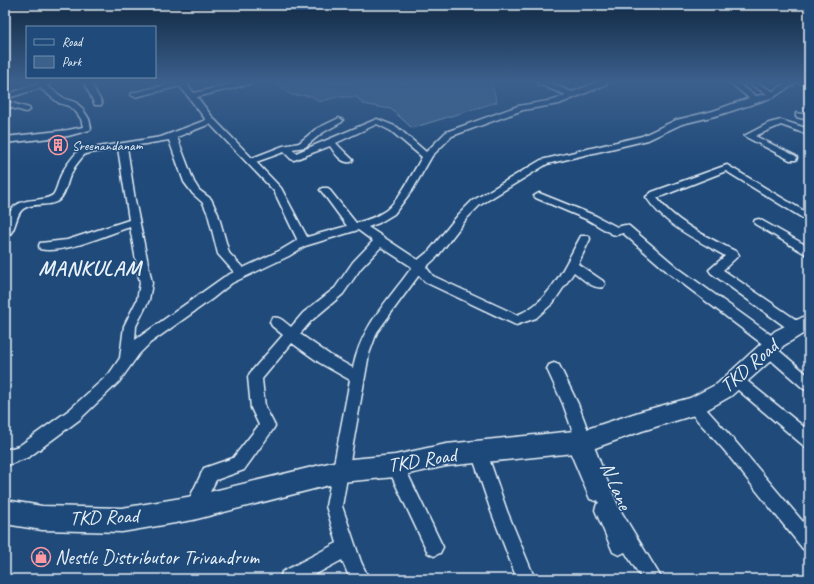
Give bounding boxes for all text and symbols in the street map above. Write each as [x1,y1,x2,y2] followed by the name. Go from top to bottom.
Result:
[26,26,156,78] legend
[62,34,84,50] text: Road
[62,54,83,70] text: Park
[47,134,69,156] building icon: Sreenandanam
[72,137,144,154] place label: Sreenandanam
[38,255,143,281] district label: MANKULAM
[715,332,786,398] street label: TKD Road
[386,442,461,478] street label: TKD Road
[595,458,638,515] street label: N Lane
[69,503,142,531] street label: TKD Road
[55,545,260,570] place label: Nestle Distributor Trivandrum
[30,546,52,568] shop icon: Nestle Distributor Trivandrum

